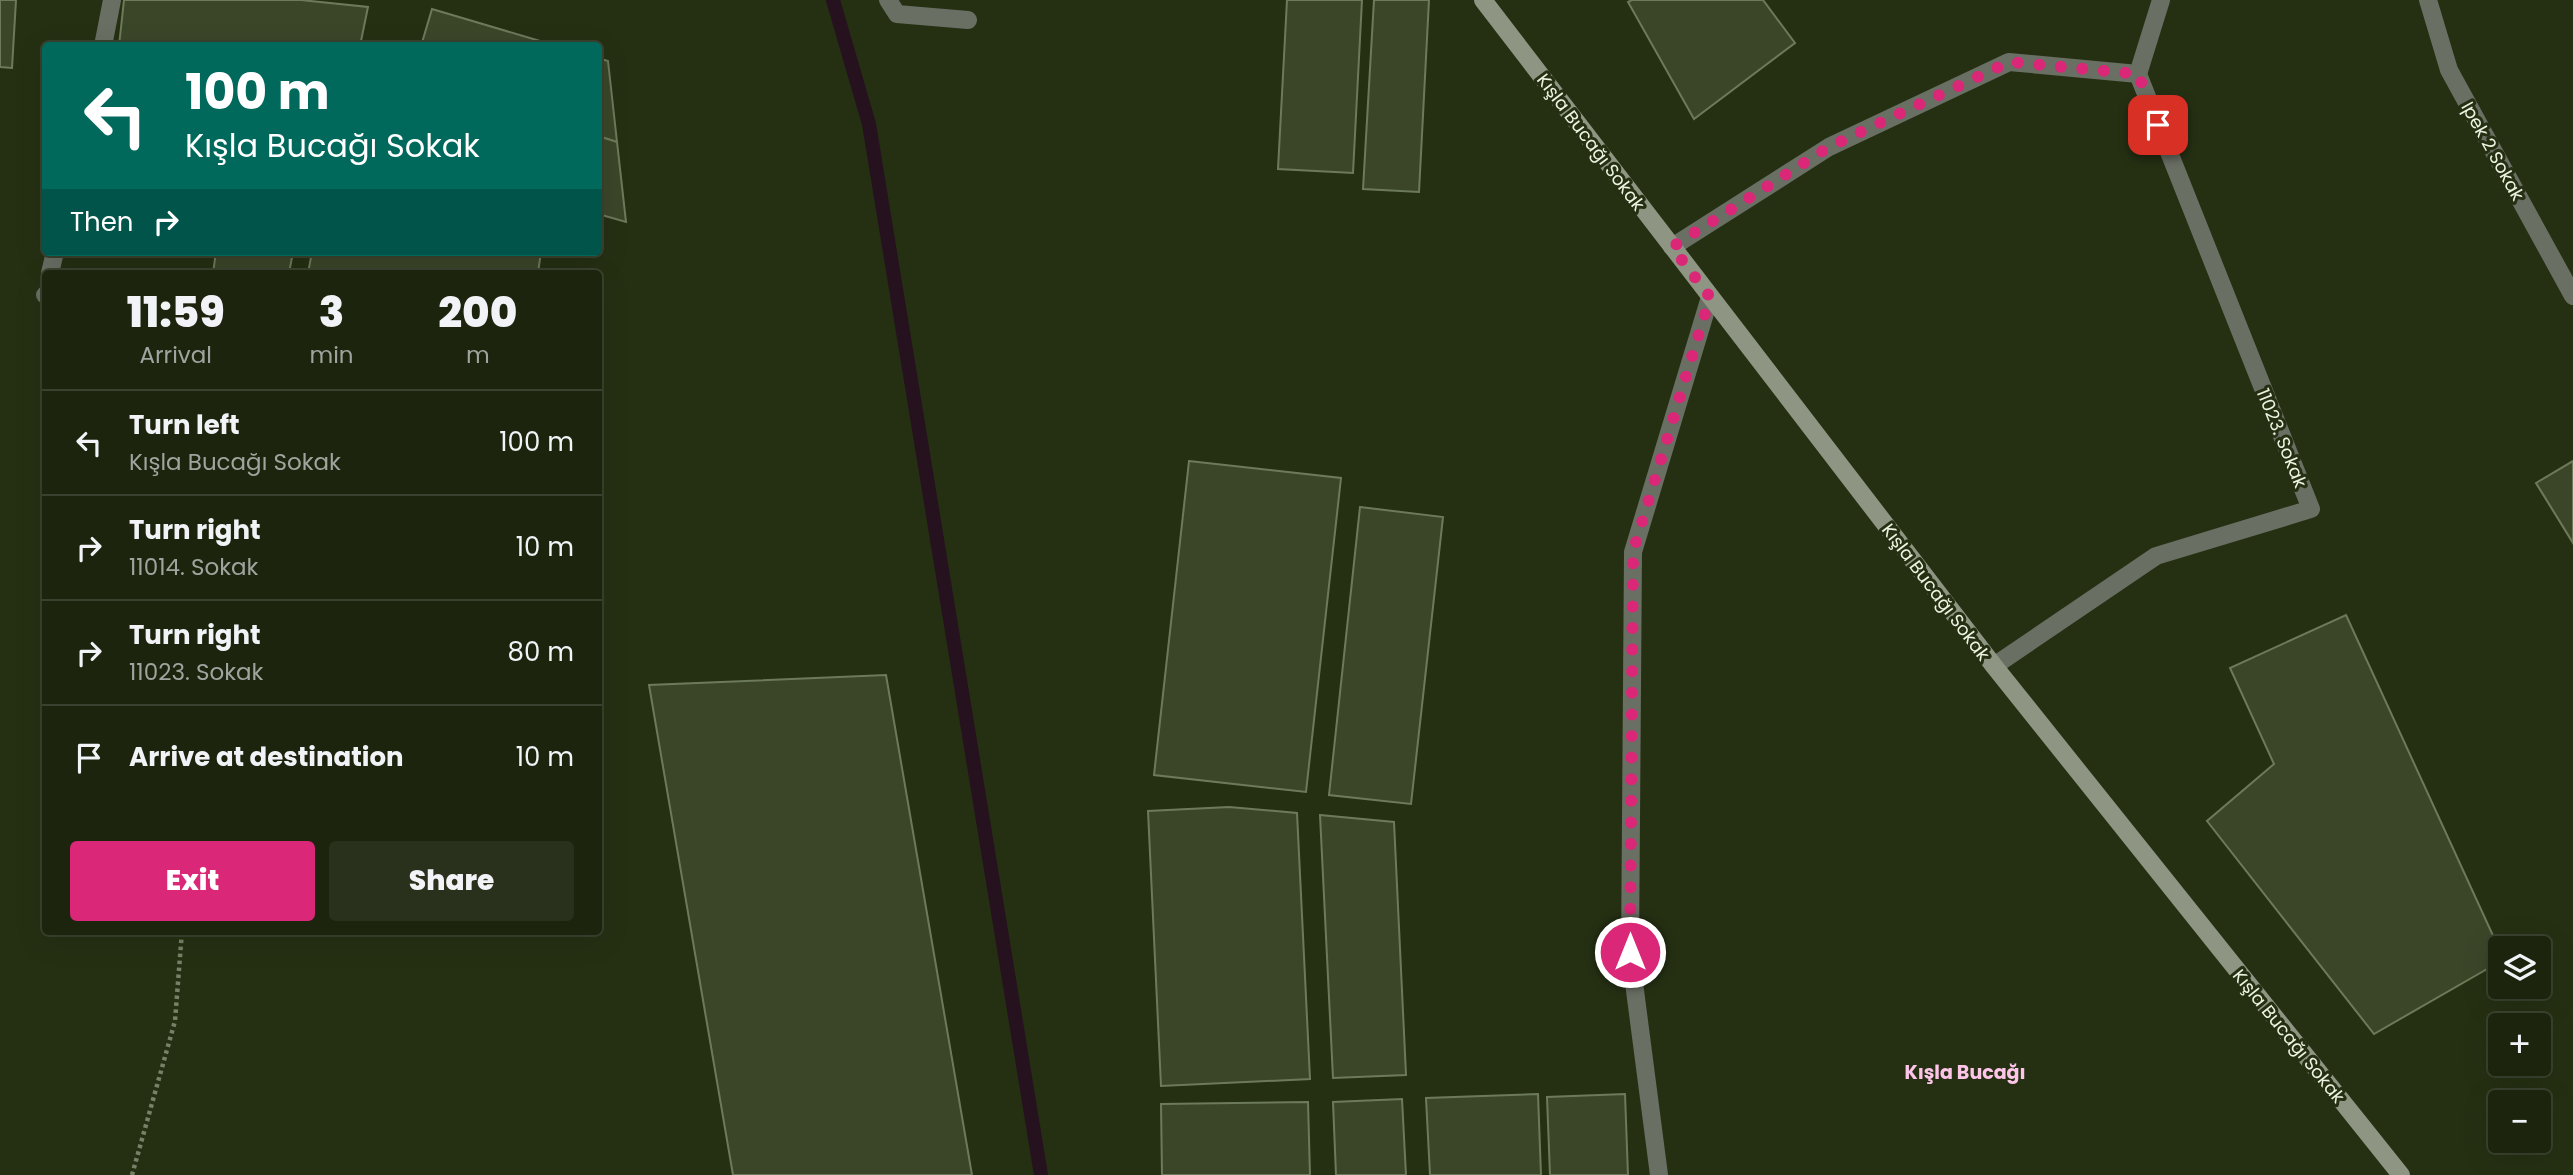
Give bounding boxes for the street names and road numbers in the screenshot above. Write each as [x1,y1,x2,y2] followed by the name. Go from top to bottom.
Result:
[1531,68,1651,216] street label: Kışla Bucağı Sokak
[2455,97,2531,206] street label: Ipek 2 Sokak
[2251,385,2314,492] street label: 11023. Sokak
[1876,518,1996,666] street label: Kışla Bucağı Sokak
[2227,964,2351,1109] street label: Kışla Bucağı Sokak

